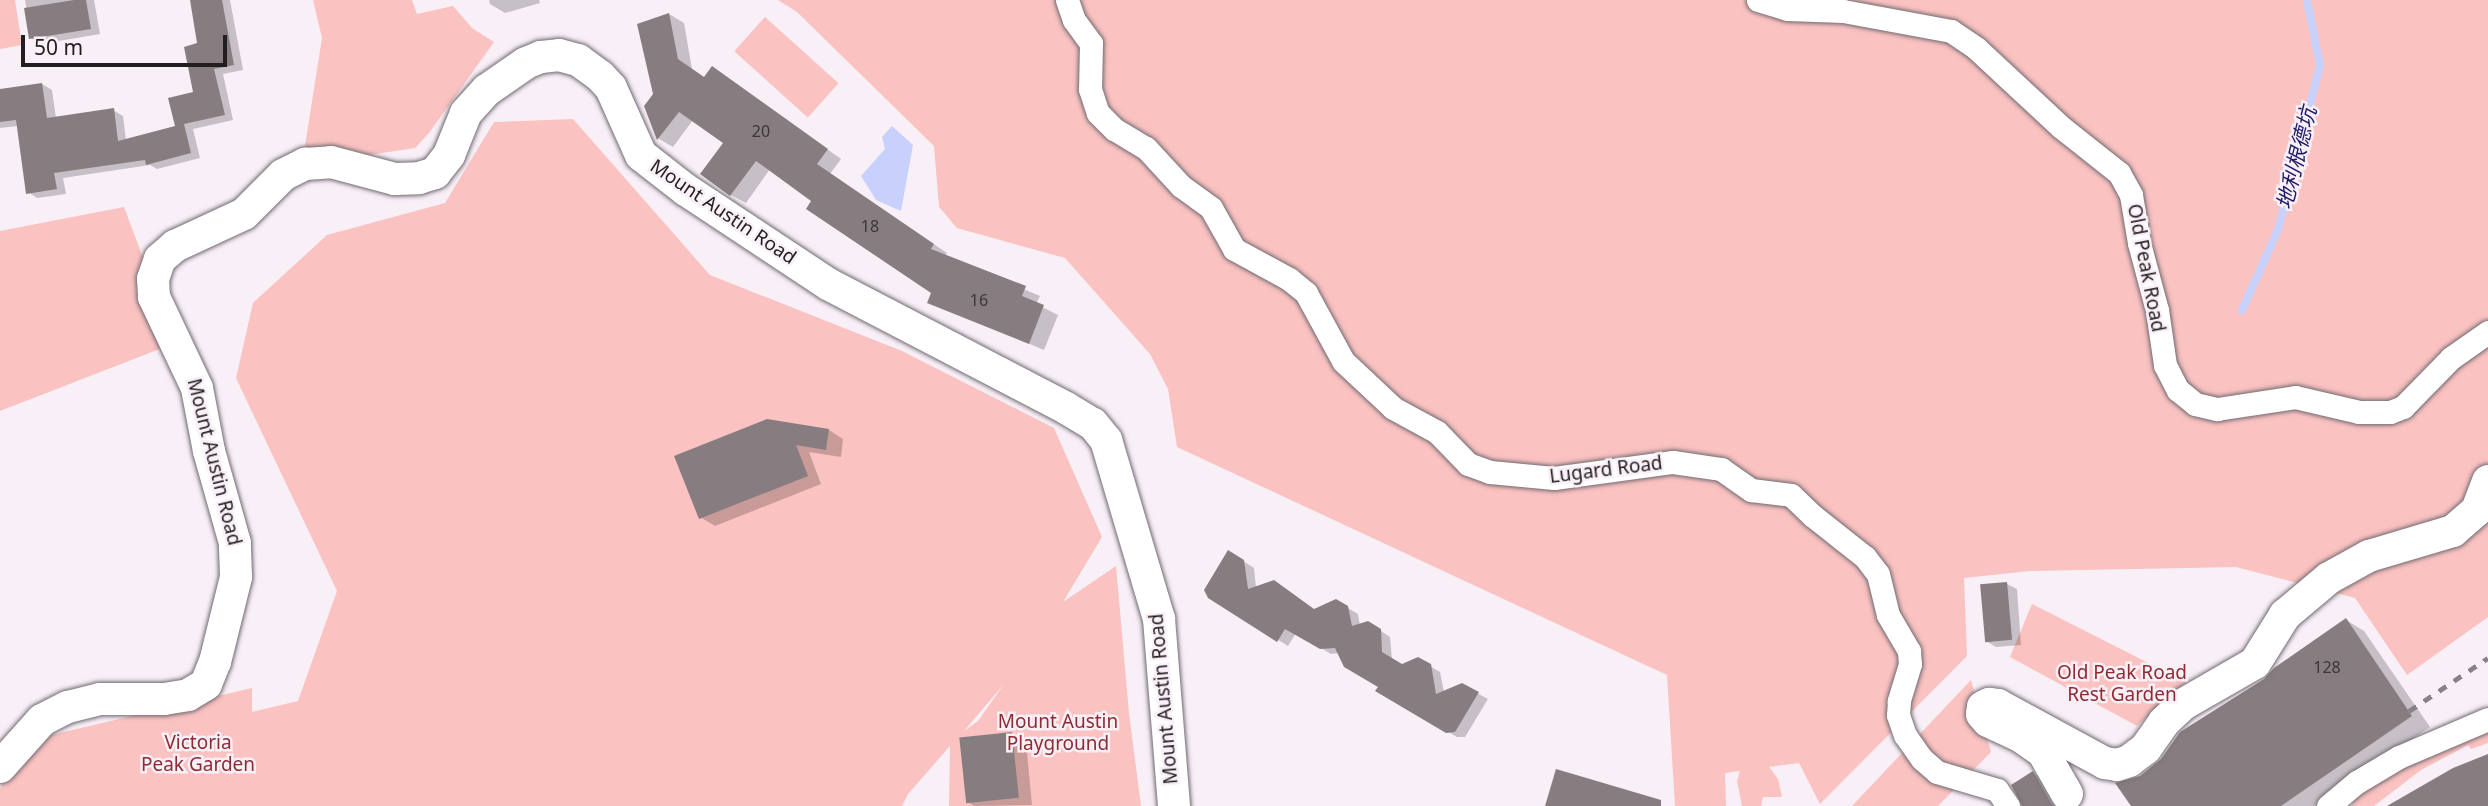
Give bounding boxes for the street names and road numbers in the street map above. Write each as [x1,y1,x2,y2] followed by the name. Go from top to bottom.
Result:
[646,155,800,269] street label: Mount Austin Road
[2122,202,2170,334] street label: Old Peak Road
[182,376,246,548] street label: Mount Austin Road
[1548,452,1664,488] street label: Lugard Road
[1145,613,1183,785] street label: Mount Austin Road

